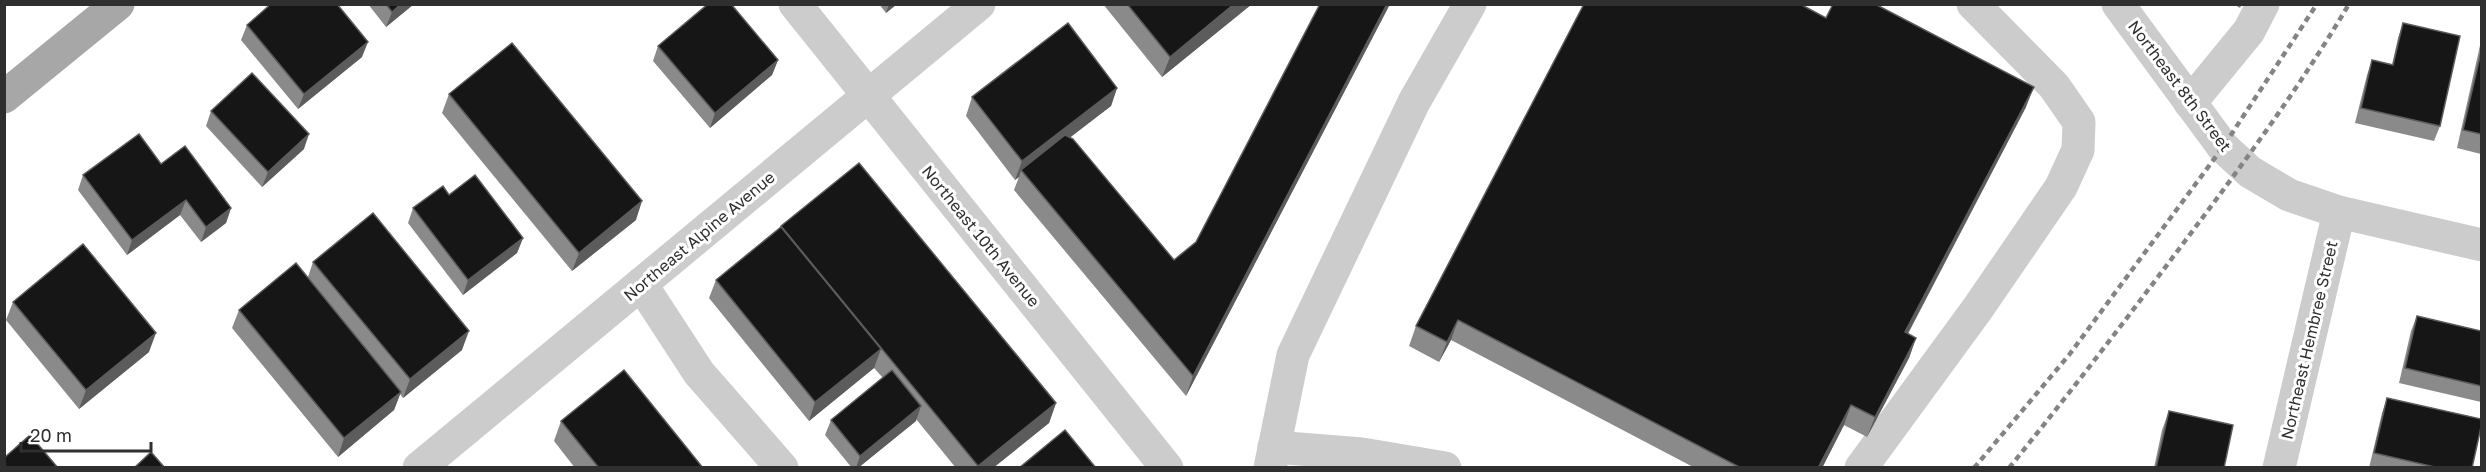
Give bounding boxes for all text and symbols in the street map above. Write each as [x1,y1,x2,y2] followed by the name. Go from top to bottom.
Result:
[2124,16,2236,156] street label: Northeast 8th Street
[918,161,1044,311] street label: Northeast 10th Avenue
[619,167,779,305] street label: Northeast Alpine Avenue
[2276,239,2342,441] street label: Northeast Hembree Street
[21,415,152,453] scale bar
[30,424,72,446] text: 20 m

